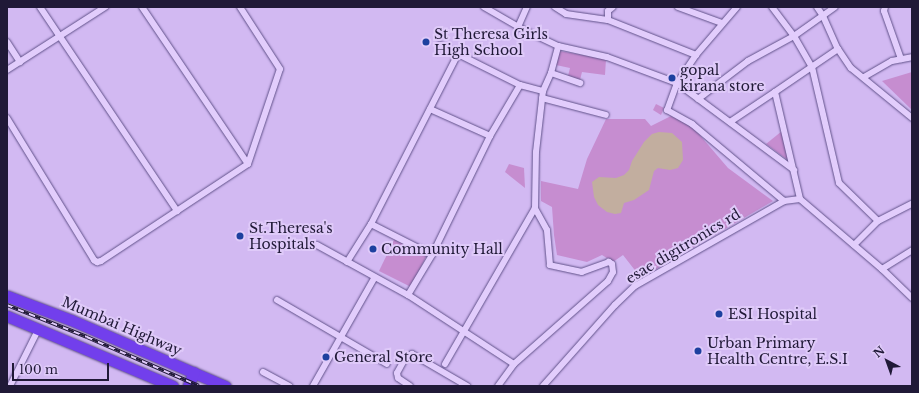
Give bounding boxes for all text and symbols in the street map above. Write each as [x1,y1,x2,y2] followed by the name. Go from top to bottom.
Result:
[434,26,548,58] place label: St Theresa Girls High School
[421,37,431,47] marker: St Theresa Girls High School
[680,62,765,94] place label: gopal kirana store
[667,73,677,83] marker: gopal kirana store
[623,205,743,287] street label: esae digitronics rd
[249,220,333,252] place label: St.Theresa's Hospitals
[234,230,246,242] marker: St.Theresa's Hospitals
[381,241,503,257] place label: Community Hall
[368,244,378,254] marker: Community Hall
[59,293,185,359] street label: Mumbai Highway
[728,306,817,322] place label: ESI Hospital
[713,308,725,320] marker: ESI Hospital
[707,335,848,368] place label: Urban Primary Health Centre, E.S.I
[867,341,907,381] north arrow
[871,343,888,361] text: N
[692,345,704,357] marker: Urban Primary Health Centre, E.S.I
[334,349,433,365] place label: General Store
[321,352,331,362] marker: General Store
[14,355,111,381] scale bar
[19,362,58,377] text: 100 m

